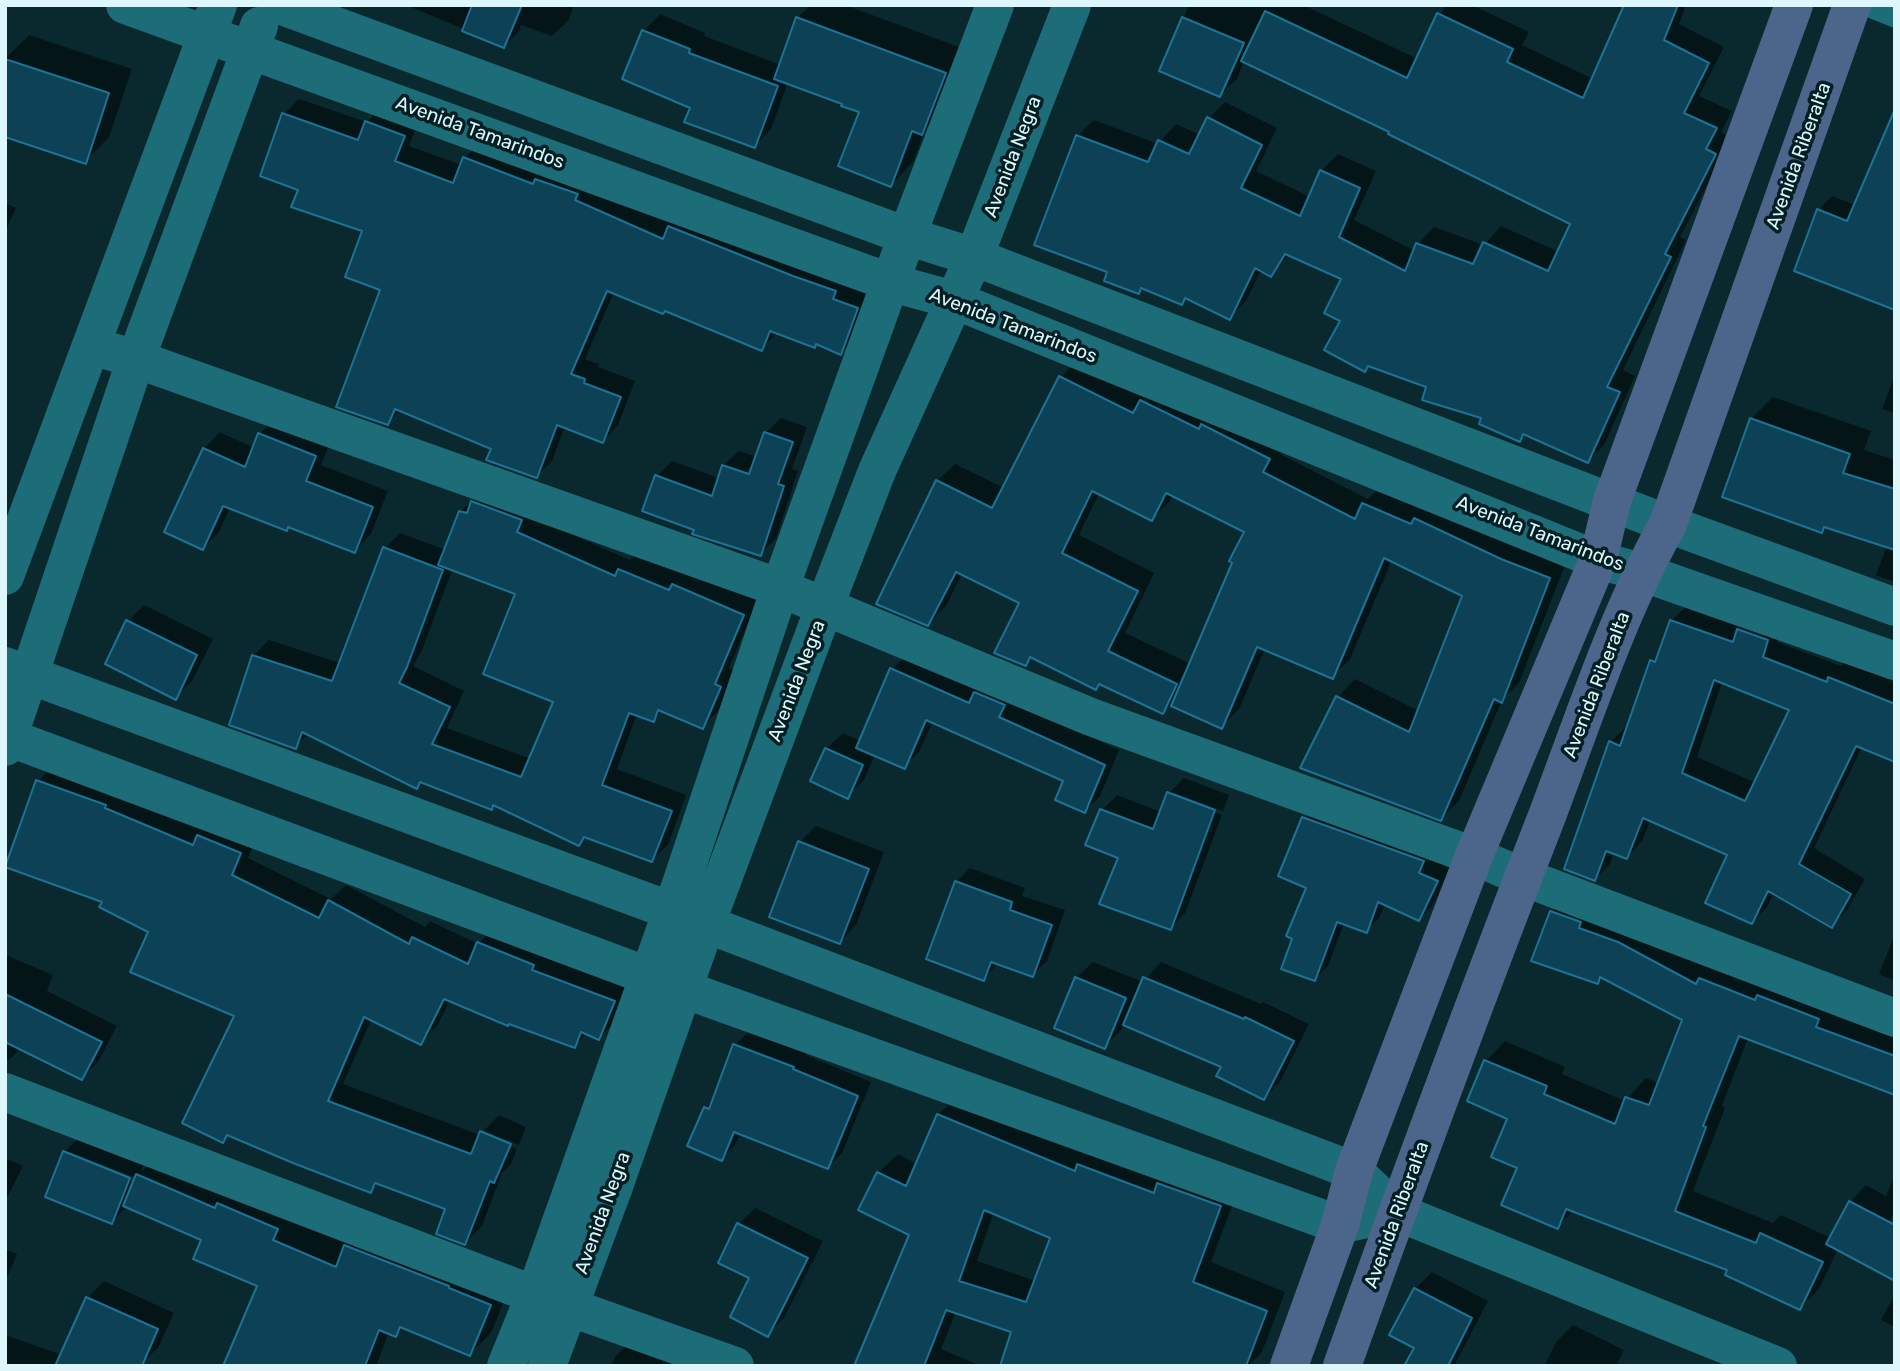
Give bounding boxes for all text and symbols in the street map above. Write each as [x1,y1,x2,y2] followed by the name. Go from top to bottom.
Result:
[1762,79,1836,233] street label: Avenida Riberalta
[393,92,567,174] street label: Avenida Tamarindos
[979,93,1047,221] street label: Avenida Negra
[926,283,1100,369] street label: Avenida Tamarindos
[1453,491,1627,577] street label: Avenida Tamarindos
[1559,609,1635,761] street label: Avenida Riberalta
[763,617,831,745] street label: Avenida Negra
[1360,1138,1434,1292] street label: Avenida Riberalta
[570,1149,636,1277] street label: Avenida Negra

